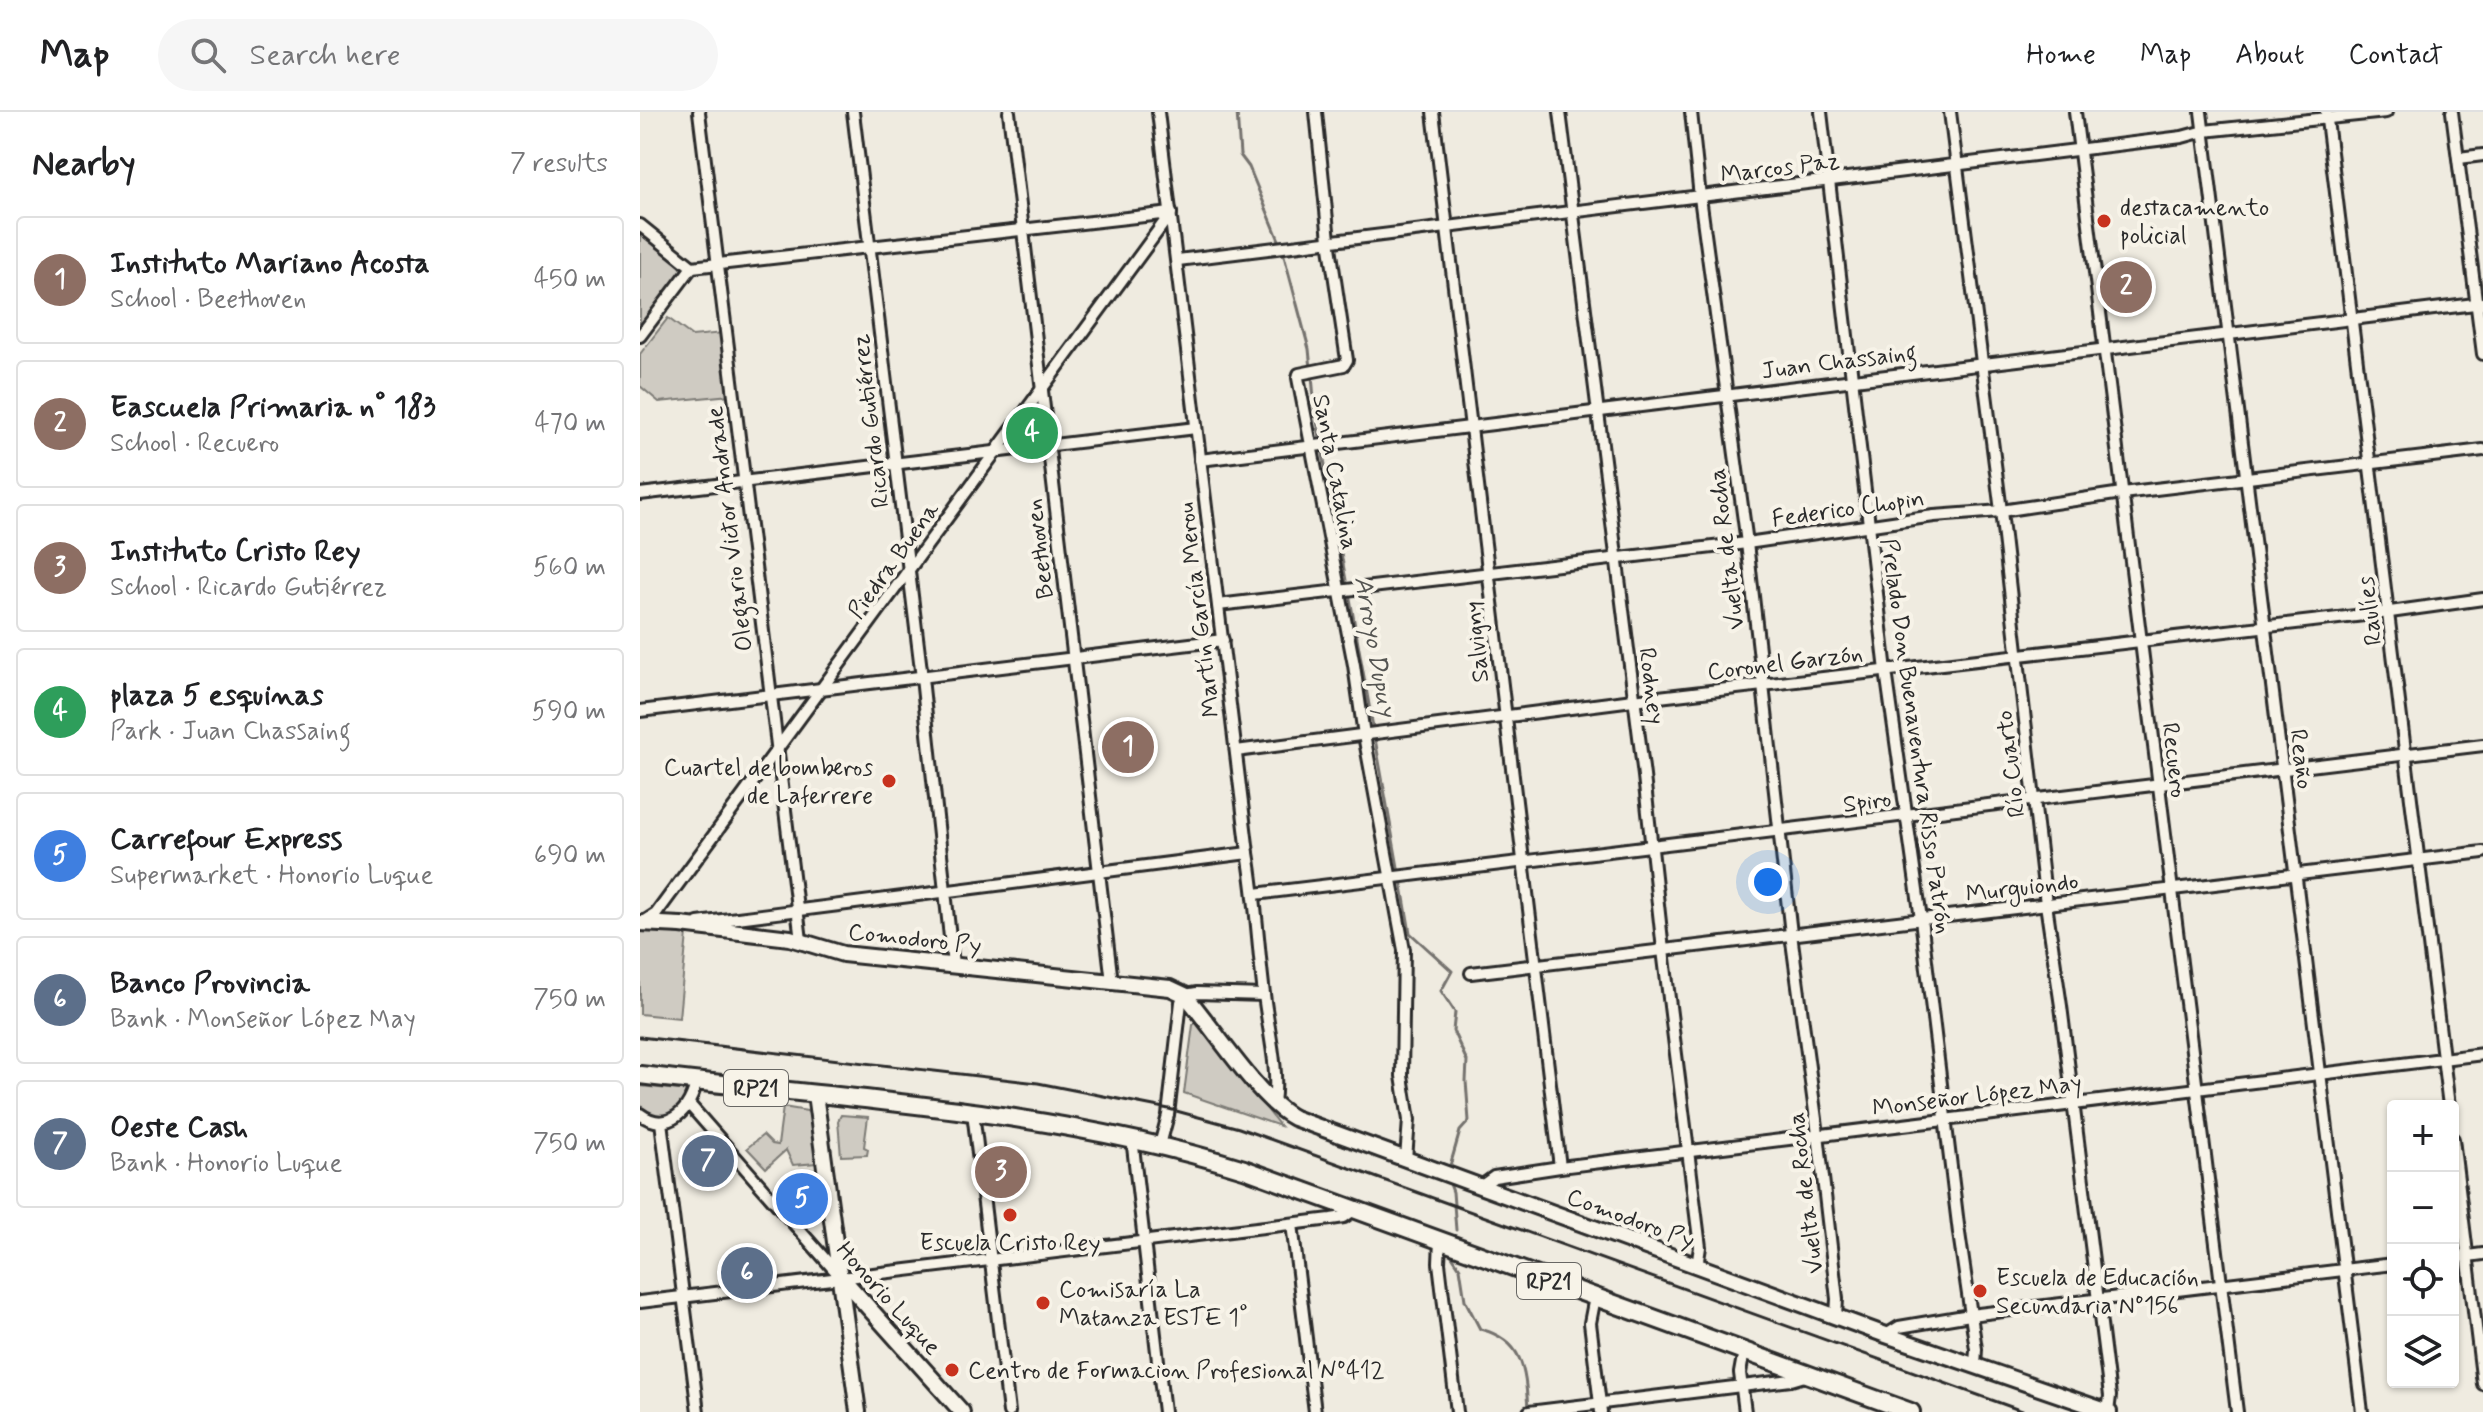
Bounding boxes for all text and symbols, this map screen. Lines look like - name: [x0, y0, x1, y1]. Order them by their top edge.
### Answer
- search box: [158, 19, 718, 91]
- text: Map: [40, 31, 110, 80]
- icon: search: [186, 33, 230, 77]
- text: Search here: [250, 36, 401, 75]
- text: Home: [2026, 37, 2096, 74]
- text: Map: [2140, 37, 2191, 74]
- text: About: [2235, 37, 2304, 74]
- text: Contact: [2348, 37, 2443, 74]
- text: Nearby: [32, 142, 136, 187]
- street label: Marcos Paz: [1719, 146, 1842, 191]
- text: 7 results: [510, 147, 608, 181]
- place label: destacamento policial: [2120, 193, 2269, 252]
- marker: destacamento policial: [2095, 212, 2113, 230]
- text: Instituto Mariano Acosta: [110, 244, 430, 283]
- pin: 2: [2100, 257, 2152, 317]
- text: 1: [54, 263, 66, 297]
- text: 450 m: [534, 263, 606, 297]
- text: School · Beethoven: [110, 283, 306, 317]
- street label: Ricardo Gutiérrez: [845, 332, 898, 510]
- street label: Juan Chassaing: [1760, 338, 1919, 390]
- text: Eascuela Primaria n° 183: [110, 388, 436, 427]
- street label: Santa Catalina: [1304, 392, 1365, 553]
- pin: 4: [1006, 403, 1058, 463]
- street label: Olegario Victor Andrade: [700, 404, 764, 653]
- text: 2: [54, 407, 66, 441]
- text: 470 m: [534, 407, 606, 441]
- text: School · Recuero: [110, 427, 279, 461]
- street label: Vuelta de Rocha: [1702, 466, 1753, 631]
- street label: Federico Chopin: [1770, 483, 1926, 536]
- street label: Piedra Buena: [841, 496, 947, 626]
- street label: Beethoven: [1019, 497, 1062, 601]
- street label: Martín García Merou: [1171, 500, 1228, 719]
- text: Instituto Cristo Rey: [110, 532, 360, 571]
- street label: Prelado Don Buenaventura Risso Patrón: [1872, 536, 1959, 936]
- text: 3: [54, 551, 66, 585]
- text: 560 m: [533, 551, 606, 585]
- text: School · Ricardo Gutiérrez: [110, 571, 387, 605]
- water label: Arroyo Dupuy: [1345, 573, 1403, 721]
- street label: Raulíes: [2351, 574, 2390, 647]
- street label: Salvigny: [1458, 600, 1497, 684]
- street label: Coronel Garzón: [1706, 639, 1865, 688]
- street label: Rodney: [1630, 646, 1671, 726]
- text: plaza 5 esquinas: [110, 676, 323, 715]
- text: 4: [52, 695, 68, 729]
- text: 590 m: [532, 695, 606, 729]
- street label: Río Cuarto: [1990, 708, 2033, 819]
- text: Park · Juan Chassaing: [110, 715, 351, 749]
- pin: 1: [1102, 717, 1154, 777]
- street label: Recuero: [2154, 721, 2194, 800]
- street label: Reaño: [2281, 727, 2320, 791]
- place label: Cuartel de bomberos de Laferrere: [664, 753, 873, 812]
- marker: Cuartel de bomberos de Laferrere: [880, 772, 898, 790]
- street label: Spiro: [1841, 784, 1893, 821]
- text: Carrefour Express: [110, 820, 342, 859]
- text: 5: [52, 839, 68, 873]
- text: 690 m: [534, 839, 606, 873]
- text: Supermarket · Honorio Luque: [110, 859, 433, 893]
- your location: [1748, 862, 1788, 902]
- street label: Murguiondo: [1964, 866, 2081, 913]
- street label: Comodoro Py: [847, 917, 983, 962]
- text: Banco Provincia: [110, 964, 310, 1003]
- text: 6: [53, 983, 67, 1017]
- text: 750 m: [533, 983, 606, 1017]
- text: Bank · Monseñor López May: [110, 1003, 416, 1037]
- street label: Monseñor López May: [1871, 1068, 2084, 1125]
- road number: RP21: [724, 1070, 788, 1106]
- map controls: [2387, 1100, 2459, 1388]
- button: +: [2387, 1100, 2459, 1172]
- text: Oeste Cash: [110, 1108, 248, 1147]
- street label: Vuelta de Rocha: [1781, 1110, 1832, 1275]
- text: 7: [52, 1127, 68, 1161]
- text: 750 m: [533, 1127, 606, 1161]
- pin: 7: [682, 1131, 734, 1191]
- pin: 3: [975, 1142, 1027, 1202]
- text: Bank · Honorio Luque: [110, 1147, 342, 1181]
- pin: 5: [776, 1169, 828, 1229]
- button: −: [2387, 1172, 2459, 1244]
- street label: Comodoro Py: [1562, 1182, 1699, 1257]
- marker: Escuela Cristo Rey: [1001, 1206, 1019, 1224]
- place label: Escuela Cristo Rey: [919, 1228, 1101, 1259]
- street label: Honorio Luque: [828, 1235, 947, 1363]
- pin: 6: [721, 1243, 773, 1303]
- button: locate: [2387, 1244, 2459, 1316]
- road number: RP21: [1517, 1263, 1581, 1299]
- place label: Escuela de Educación Secundaria Nº156: [1996, 1263, 2199, 1322]
- place label: Comisaría La Matanza ESTE 1°: [1059, 1275, 1248, 1334]
- marker: Escuela de Educación Secundaria Nº156: [1971, 1282, 1989, 1300]
- marker: Comisaría La Matanza ESTE 1°: [1034, 1294, 1052, 1312]
- button: layers: [2387, 1316, 2459, 1388]
- place label: Centro de Formacion Profesional Nº412: [968, 1356, 1385, 1387]
- marker: Centro de Formacion Profesional Nº412: [943, 1361, 961, 1379]

